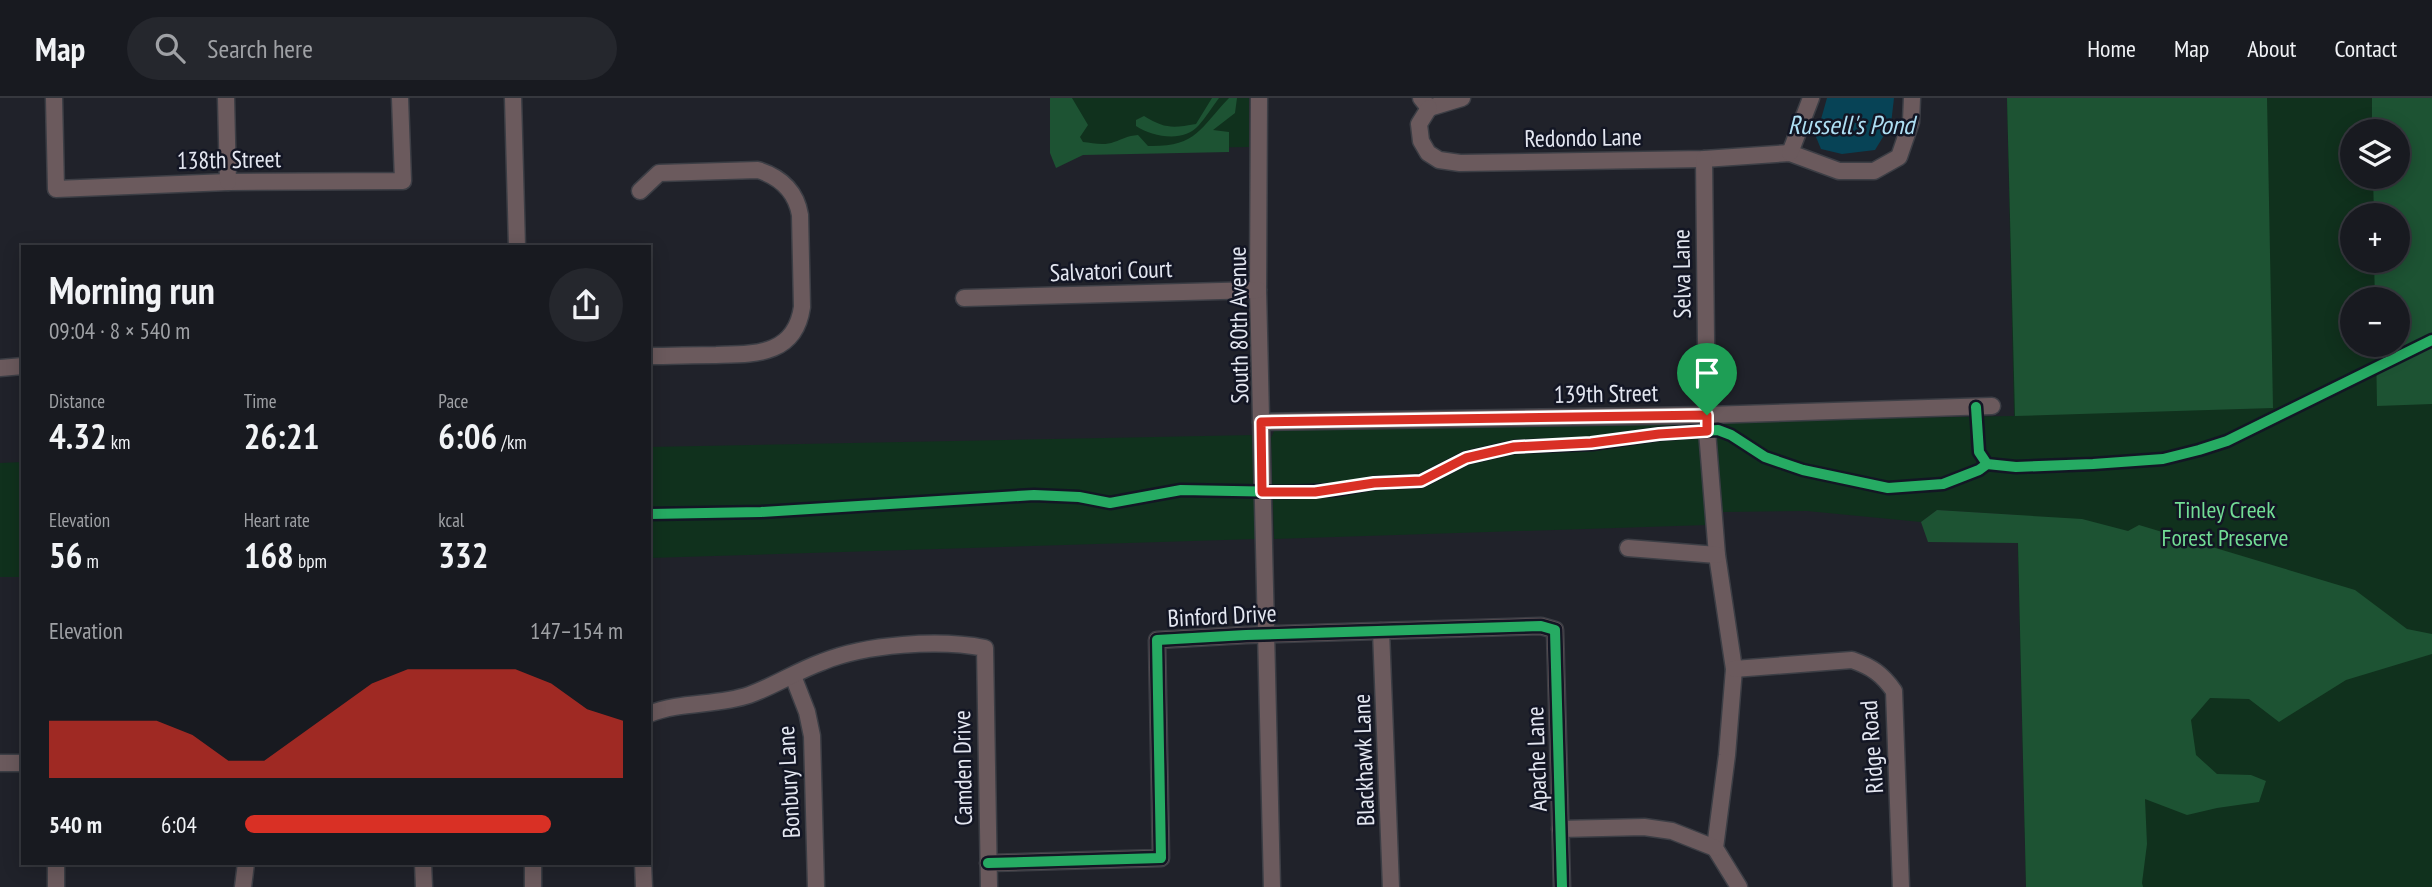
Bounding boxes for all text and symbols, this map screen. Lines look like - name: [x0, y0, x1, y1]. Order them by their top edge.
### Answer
- search box: [127, 17, 617, 80]
- text: Map: [35, 27, 85, 70]
- icon: search: [151, 29, 189, 67]
- text: Search here: [207, 32, 313, 65]
- text: Home: [2087, 33, 2136, 64]
- text: Map: [2174, 33, 2209, 64]
- text: About: [2247, 33, 2296, 64]
- text: Contact: [2334, 33, 2397, 64]
- water label: Russell's Pond: [1788, 108, 1918, 141]
- map controls: [2340, 119, 2410, 357]
- button: layers: [2340, 119, 2410, 189]
- street label: Redondo Lane: [1524, 121, 1642, 154]
- street label: 138th Street: [177, 143, 282, 176]
- button: +: [2340, 203, 2410, 273]
- street label: Selva Lane: [1665, 229, 1698, 319]
- street label: South 80th Avenue: [1222, 246, 1255, 404]
- street label: Salvatori Court: [1049, 253, 1173, 288]
- text: Morning run: [49, 265, 215, 314]
- button: share: [549, 268, 623, 342]
- button: −: [2340, 287, 2410, 357]
- text: 09:04 · 8 × 540 m: [49, 316, 190, 345]
- pin: [1677, 343, 1737, 415]
- icon: arrive: [1688, 354, 1726, 392]
- street label: 139th Street: [1554, 377, 1659, 410]
- text: Distance: [49, 389, 105, 413]
- text: Time: [244, 389, 277, 413]
- text: Pace: [438, 389, 468, 413]
- text: 4.32: [49, 413, 107, 459]
- text: 26:21: [244, 413, 319, 459]
- text: 6:06: [438, 413, 497, 459]
- text: km: [107, 430, 130, 454]
- text: /km: [497, 430, 527, 454]
- park label: Tinley Creek Forest Preserve: [2161, 494, 2289, 553]
- text: Elevation: [49, 508, 110, 532]
- text: Heart rate: [244, 508, 310, 532]
- text: kcal: [438, 508, 464, 532]
- text: 56: [49, 532, 82, 578]
- text: 168: [244, 532, 294, 578]
- text: 332: [438, 532, 489, 578]
- text: m: [82, 549, 99, 573]
- text: bpm: [294, 549, 327, 573]
- street label: Binford Drive: [1167, 597, 1277, 634]
- text: Elevation: [49, 616, 123, 645]
- text: 147–154 m: [530, 616, 623, 645]
- street label: Blackhawk Lane: [1346, 693, 1381, 827]
- street label: Ridge Road: [1853, 699, 1890, 795]
- street label: Apache Lane: [1519, 706, 1554, 812]
- street label: Camden Drive: [946, 710, 979, 826]
- street label: Bonbury Lane: [770, 725, 807, 839]
- text: 540 m: [49, 810, 102, 839]
- text: 6:04: [161, 810, 197, 839]

